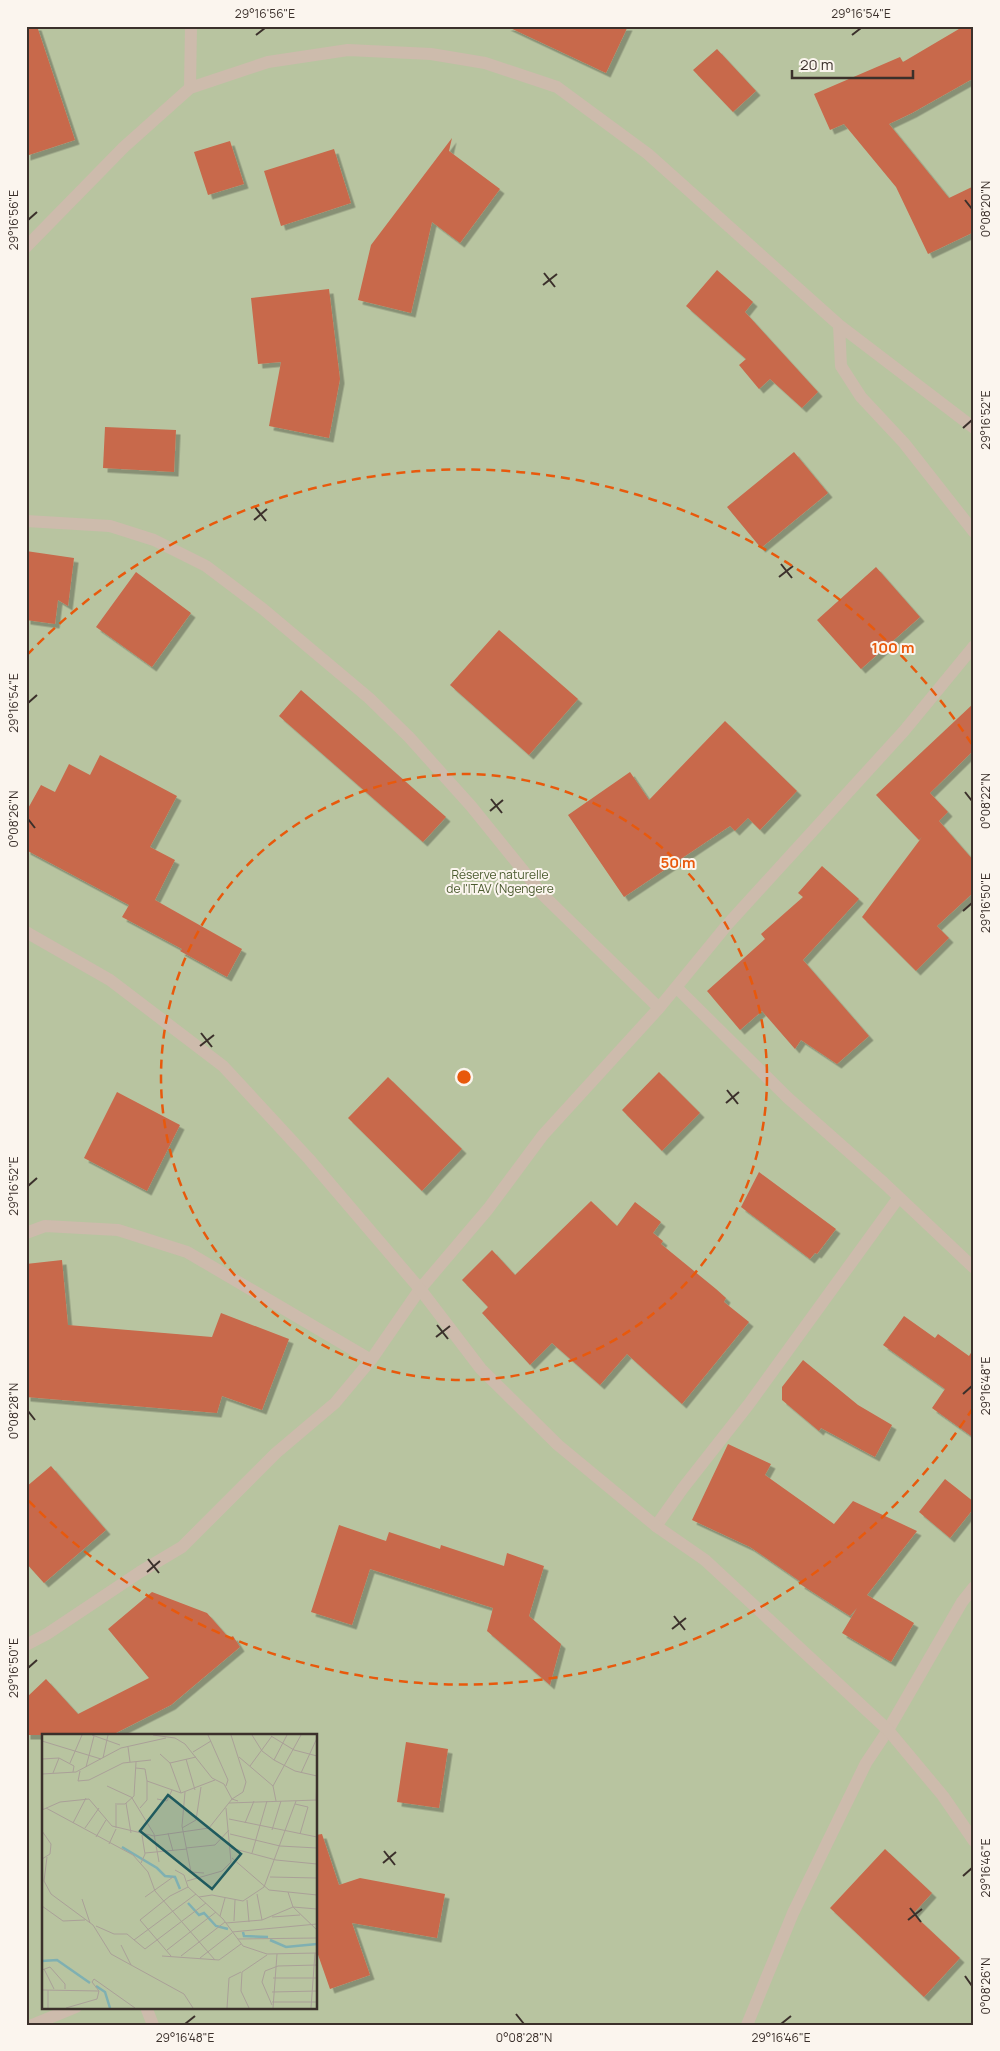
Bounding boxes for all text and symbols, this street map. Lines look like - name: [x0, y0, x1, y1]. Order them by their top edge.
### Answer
- text: 29°16'56"E: [235, 5, 295, 22]
- text: 29°16'54"E: [831, 5, 891, 22]
- scale bar: [792, 48, 914, 80]
- text: 20 m: [800, 54, 833, 75]
- text: 0°08'20"N: [977, 181, 994, 237]
- text: 29°16'56"E: [5, 190, 22, 250]
- text: 29°16'52"E: [977, 390, 994, 450]
- text: 100 m: [872, 637, 914, 658]
- text: 29°16'54"E: [5, 673, 22, 733]
- text: 0°08'22"N: [977, 773, 994, 829]
- text: 0°08'26"N: [5, 791, 22, 847]
- text: 50 m: [660, 852, 696, 873]
- park label: Réserve naturelle de l'ITAV (Ngengere: [446, 866, 554, 897]
- text: 29°16'50"E: [977, 873, 994, 933]
- centre of rings: [455, 1068, 473, 1086]
- text: 29°16'52"E: [5, 1156, 22, 1216]
- text: 29°16'48"E: [977, 1357, 994, 1415]
- text: 0°08'28"N: [5, 1383, 22, 1439]
- text: 29°16'50"E: [5, 1638, 22, 1698]
- inset map: [42, 1734, 318, 2008]
- text: 29°16'46"E: [977, 1838, 994, 1898]
- text: 0°08'26"N: [977, 1958, 994, 2014]
- text: 29°16'48"E: [156, 2029, 214, 2046]
- text: 0°08'28"N: [496, 2029, 552, 2046]
- text: 29°16'46"E: [752, 2029, 811, 2046]

